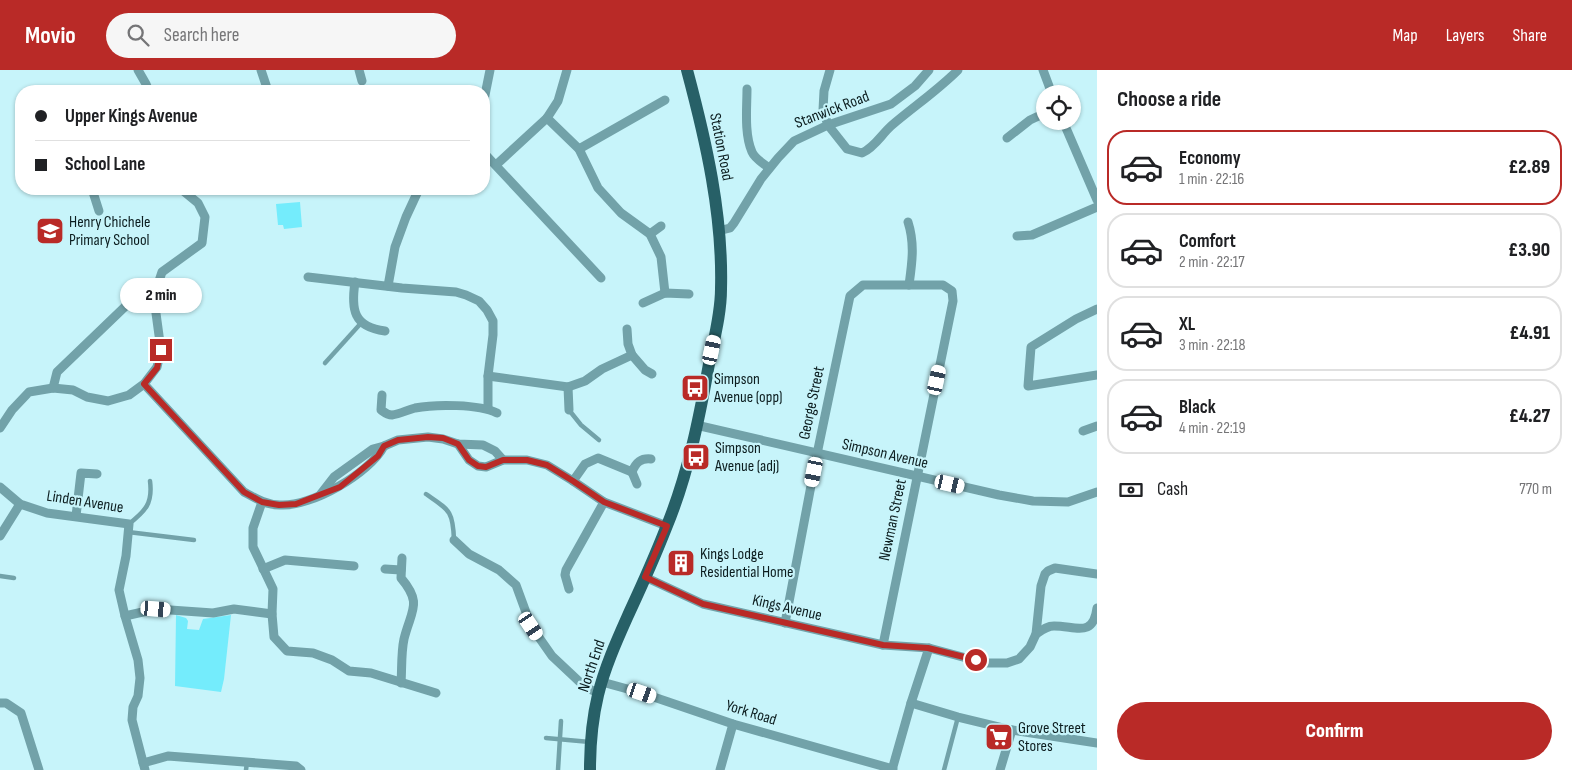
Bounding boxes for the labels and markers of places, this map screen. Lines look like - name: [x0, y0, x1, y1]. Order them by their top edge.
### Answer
- place label: Henry Chichele Primary School: [69, 213, 151, 250]
- school or university icon: Henry Chichele Primary School: [35, 216, 65, 246]
- place label: Simpson Avenue (opp): [713, 370, 782, 407]
- bus stop icon: Simpson Avenue (opp): [680, 373, 710, 403]
- place label: Simpson Avenue (adj): [714, 439, 779, 476]
- bus stop icon: Simpson Avenue (adj): [681, 442, 711, 472]
- place label: Kings Lodge Residential Home: [700, 545, 793, 582]
- building icon: Kings Lodge Residential Home: [666, 548, 696, 578]
- place label: Grove Street Stores: [1018, 719, 1086, 756]
- supermarket icon: Grove Street Stores: [984, 722, 1014, 752]

